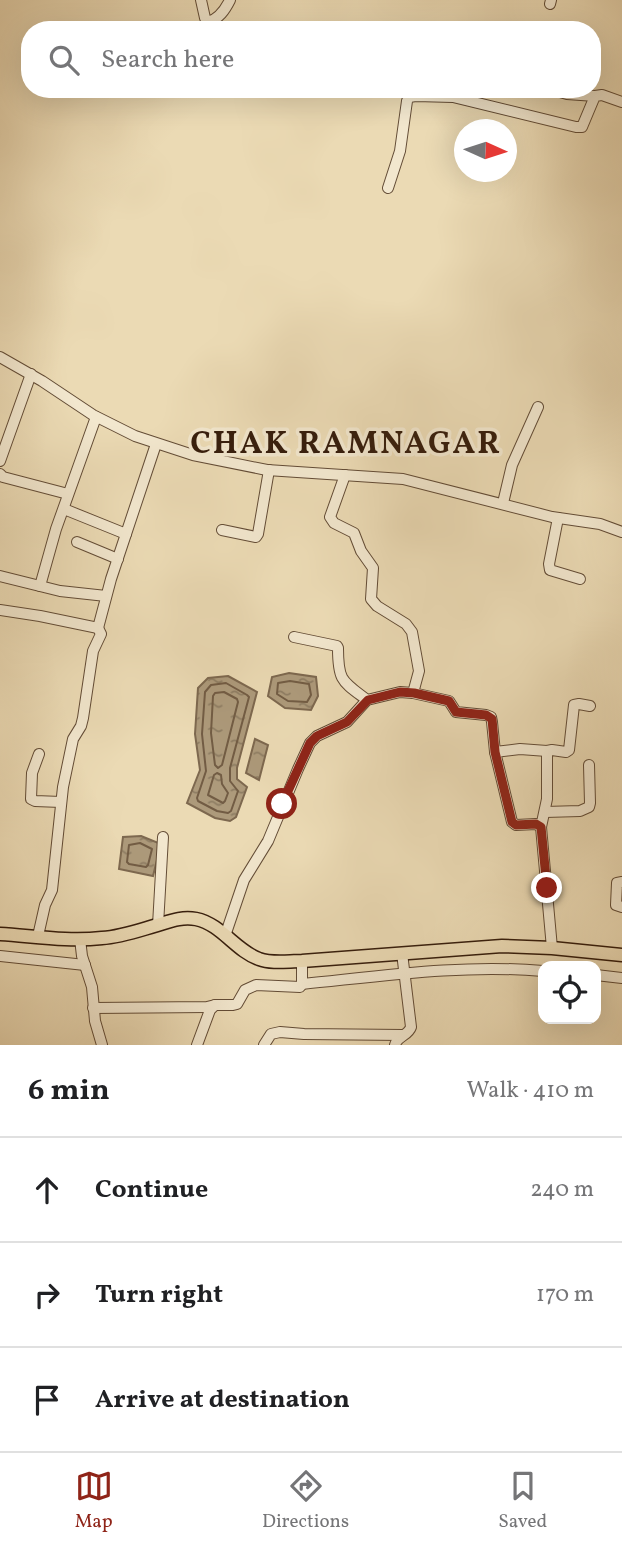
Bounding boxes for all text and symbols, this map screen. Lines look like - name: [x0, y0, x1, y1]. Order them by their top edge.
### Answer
- search box: [21, 21, 601, 98]
- icon: search: [45, 41, 83, 79]
- text: Search here: [101, 42, 234, 78]
- north arrow: [454, 119, 517, 182]
- district label: CHAK RAMNAGAR: [190, 423, 502, 467]
- route start: [266, 788, 297, 819]
- route end: [531, 872, 562, 903]
- map controls: [538, 961, 601, 1024]
- button: locate: [538, 961, 601, 1024]
- text: 6 min: [28, 1070, 110, 1112]
- text: Walk · 410 m: [467, 1075, 594, 1107]
- icon: ahead: [28, 1171, 66, 1209]
- text: Continue: [95, 1172, 208, 1208]
- text: 240 m: [530, 1174, 594, 1206]
- icon: right: [28, 1276, 66, 1314]
- text: Turn right: [95, 1277, 223, 1313]
- text: 170 m: [536, 1279, 594, 1311]
- icon: arrive: [28, 1381, 66, 1419]
- text: Arrive at destination: [95, 1382, 350, 1418]
- tab: Map: [75, 1467, 113, 1535]
- tab: Directions: [262, 1467, 349, 1535]
- tab: Saved: [498, 1467, 547, 1535]

